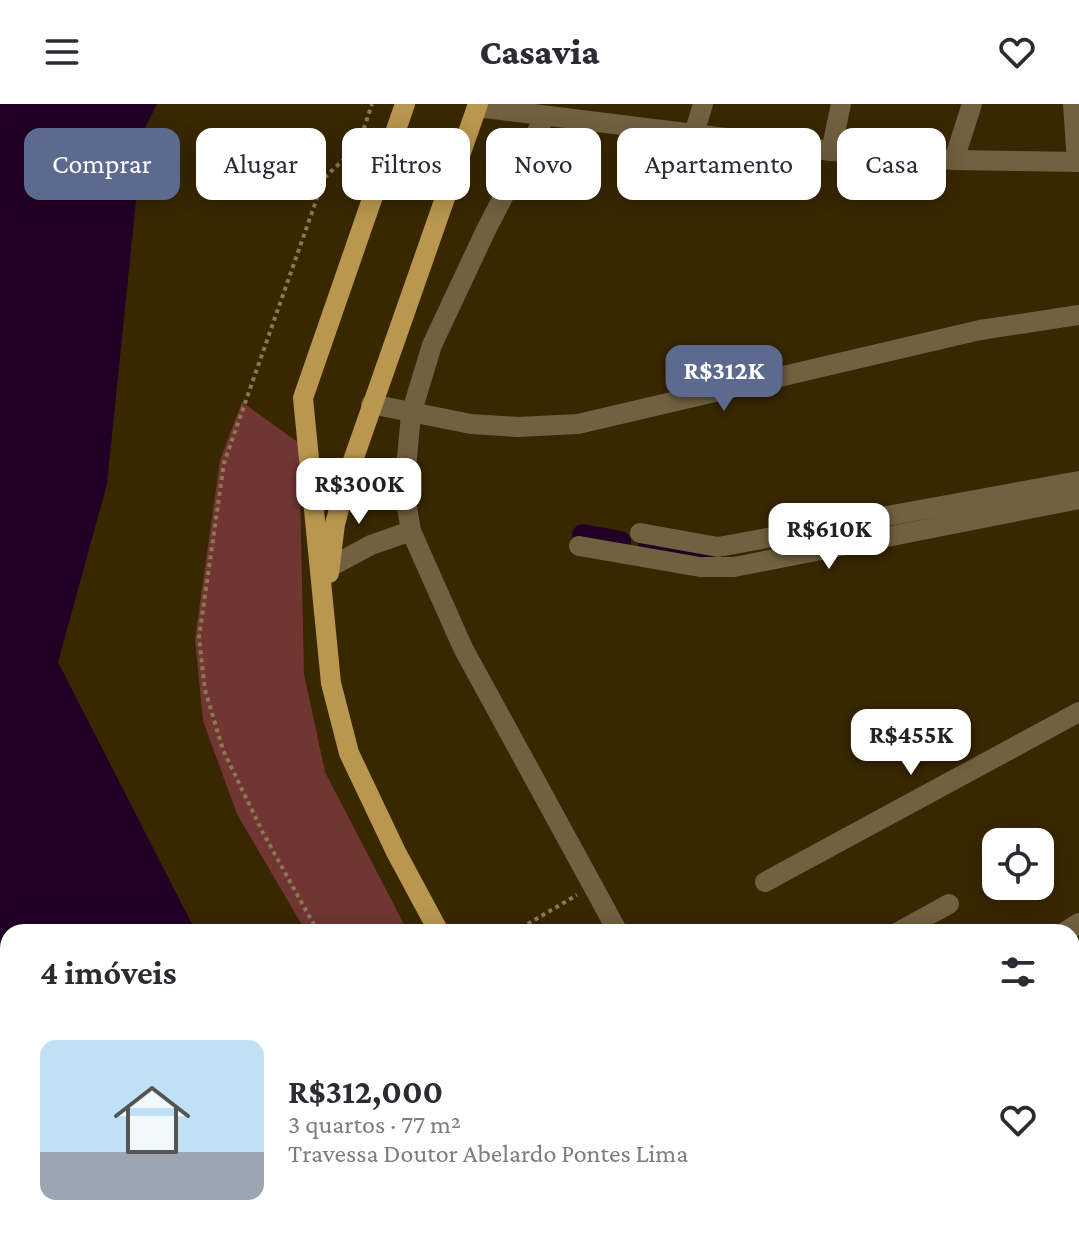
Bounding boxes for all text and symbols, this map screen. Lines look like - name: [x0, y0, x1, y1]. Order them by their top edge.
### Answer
- icon: menu: [40, 30, 84, 74]
- icon: heart: [995, 30, 1039, 74]
- text: Casavia: [480, 32, 599, 72]
- chip: Comprar: [24, 128, 180, 200]
- chip: Alugar: [196, 128, 326, 200]
- chip: Filtros: [342, 128, 470, 200]
- chip: Novo: [486, 128, 601, 200]
- chip: Apartamento: [617, 128, 821, 200]
- chip: Casa: [837, 128, 946, 200]
- pin: R$312K: [659, 345, 789, 413]
- text: R$312K: [684, 356, 764, 385]
- pin: R$300K: [294, 458, 424, 526]
- text: R$300K: [314, 469, 404, 498]
- pin: R$610K: [764, 503, 894, 571]
- text: R$610K: [787, 514, 871, 543]
- pin: R$455K: [846, 709, 976, 777]
- text: R$455K: [869, 720, 953, 749]
- map controls: [982, 828, 1054, 900]
- button: locate: [982, 828, 1054, 900]
- icon: filters: [996, 950, 1040, 994]
- text: 4 imóveis: [40, 954, 177, 991]
- icon: home: [104, 1072, 200, 1168]
- text: R$312,000: [288, 1073, 443, 1110]
- icon: heart: [996, 1098, 1040, 1142]
- text: 3 quartos · 77 m²: [288, 1110, 461, 1139]
- text: Travessa Doutor Abelardo Pontes Lima: [288, 1139, 688, 1168]

